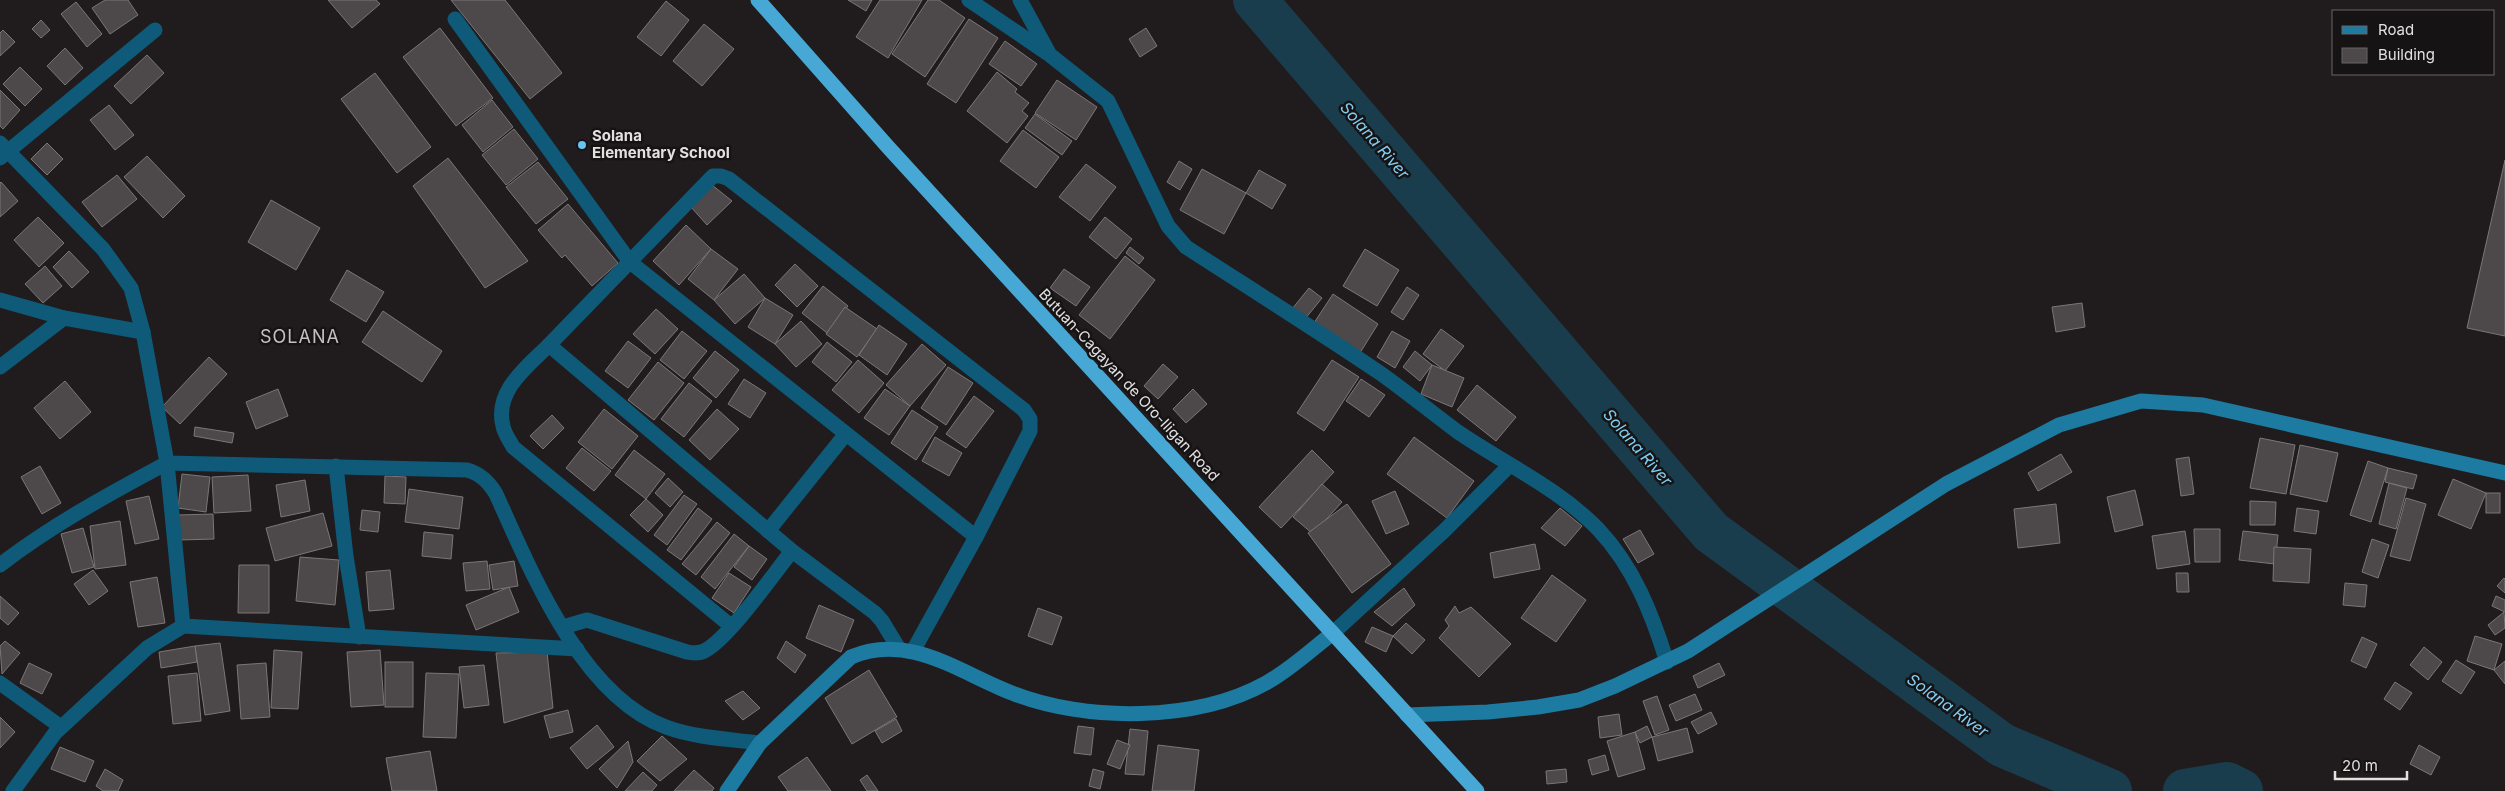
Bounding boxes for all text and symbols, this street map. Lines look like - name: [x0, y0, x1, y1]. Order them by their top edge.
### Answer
- legend: [2332, 10, 2495, 75]
- text: Road: [2378, 20, 2414, 39]
- text: Building: [2378, 45, 2435, 64]
- water label: Solana River: [1336, 97, 1414, 183]
- place label: Solana Elementary School: [592, 126, 730, 162]
- marker: Solana Elementary School: [576, 139, 588, 151]
- street label: Butuan-Cagayan de Oro-Iligan Road: [1035, 284, 1224, 485]
- district label: SOLANA: [260, 326, 340, 347]
- water label: Solana River: [1599, 404, 1677, 490]
- water label: Solana River: [1904, 669, 1993, 742]
- scale bar: [2335, 748, 2408, 780]
- text: 20 m: [2342, 756, 2378, 775]

